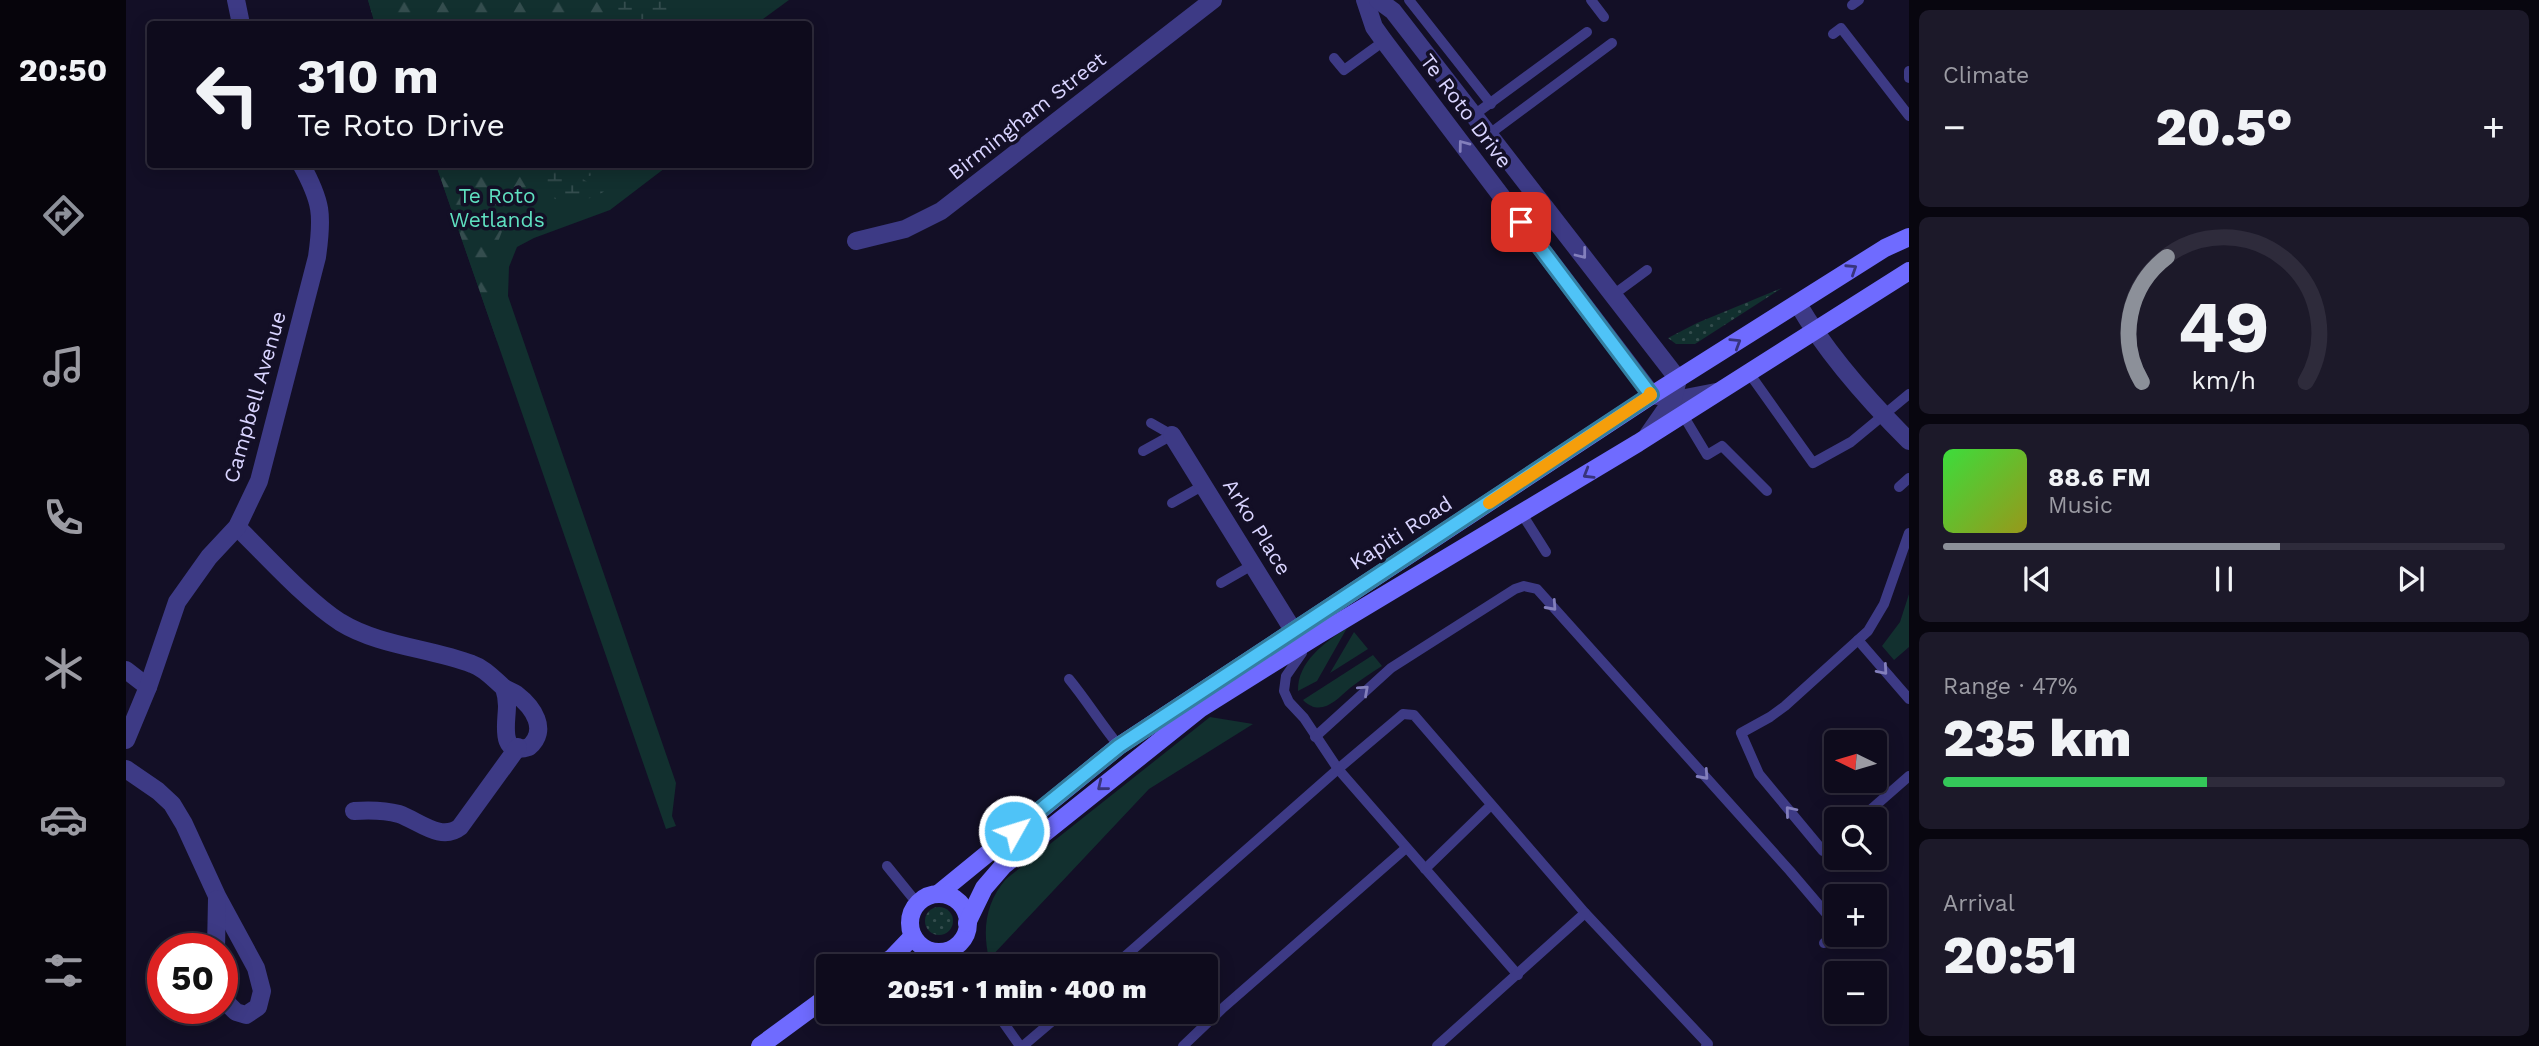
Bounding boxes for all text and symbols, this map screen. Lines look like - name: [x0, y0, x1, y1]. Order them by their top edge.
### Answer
- street label: Birmingham Street: [943, 46, 1111, 185]
- text: 310 m: [297, 47, 439, 105]
- icon: left: [182, 49, 273, 140]
- street label: Te Roto Drive: [1415, 49, 1517, 173]
- text: 20:50: [19, 51, 107, 89]
- text: Climate: [1943, 62, 2029, 89]
- text: 20.5°: [2155, 97, 2293, 158]
- text: −: [1943, 105, 1966, 149]
- text: +: [2482, 105, 2505, 149]
- text: Te Roto Drive: [297, 106, 505, 144]
- one-way arrow: [1458, 140, 1471, 153]
- park label: Te Roto Wetlands: [449, 183, 545, 232]
- icon: directions: [39, 191, 88, 240]
- pin: [1491, 192, 1551, 252]
- icon: arrive: [1502, 203, 1540, 241]
- one-way arrow: [1573, 246, 1586, 259]
- one-way arrow: [1845, 265, 1858, 278]
- text: 49: [2178, 284, 2270, 370]
- street label: Campbell Avenue: [218, 308, 291, 486]
- one-way arrow: [1728, 338, 1741, 351]
- icon: music: [39, 342, 88, 391]
- text: km/h: [2192, 366, 2256, 395]
- text: 88.6 FM: [2048, 462, 2151, 492]
- one-way arrow: [1582, 465, 1595, 478]
- street label: Arko Place: [1218, 474, 1297, 579]
- street label: Kapiti Road: [1345, 490, 1457, 575]
- text: Music: [2048, 492, 2113, 519]
- icon: phone: [39, 493, 88, 542]
- icon: previous: [2018, 560, 2056, 598]
- icon: pause: [2205, 560, 2243, 598]
- icon: next: [2392, 560, 2430, 598]
- one-way arrow: [1544, 598, 1557, 611]
- icon: climate: [39, 644, 88, 693]
- one-way arrow: [1875, 662, 1887, 675]
- text: Range · 47%: [1943, 673, 2077, 700]
- one-way arrow: [1356, 686, 1369, 698]
- text: 235 km: [1943, 708, 2132, 769]
- north arrow: [1824, 730, 1886, 793]
- map controls: [1824, 730, 1887, 1024]
- one-way arrow: [1696, 767, 1709, 780]
- one-way arrow: [1098, 777, 1110, 790]
- position arrow: [977, 794, 1051, 868]
- icon: car: [39, 795, 88, 844]
- one-way arrow: [1786, 807, 1798, 820]
- button: search: [1824, 807, 1887, 870]
- button: +: [1824, 884, 1887, 947]
- text: Arrival: [1943, 890, 2015, 917]
- text: 20:51: [1943, 925, 2077, 986]
- speed limit sign: 50: [147, 933, 238, 1024]
- icon: filters: [39, 946, 88, 995]
- button: −: [1824, 961, 1887, 1024]
- text: 20:51 · 1 min · 400 m: [887, 974, 1147, 1004]

